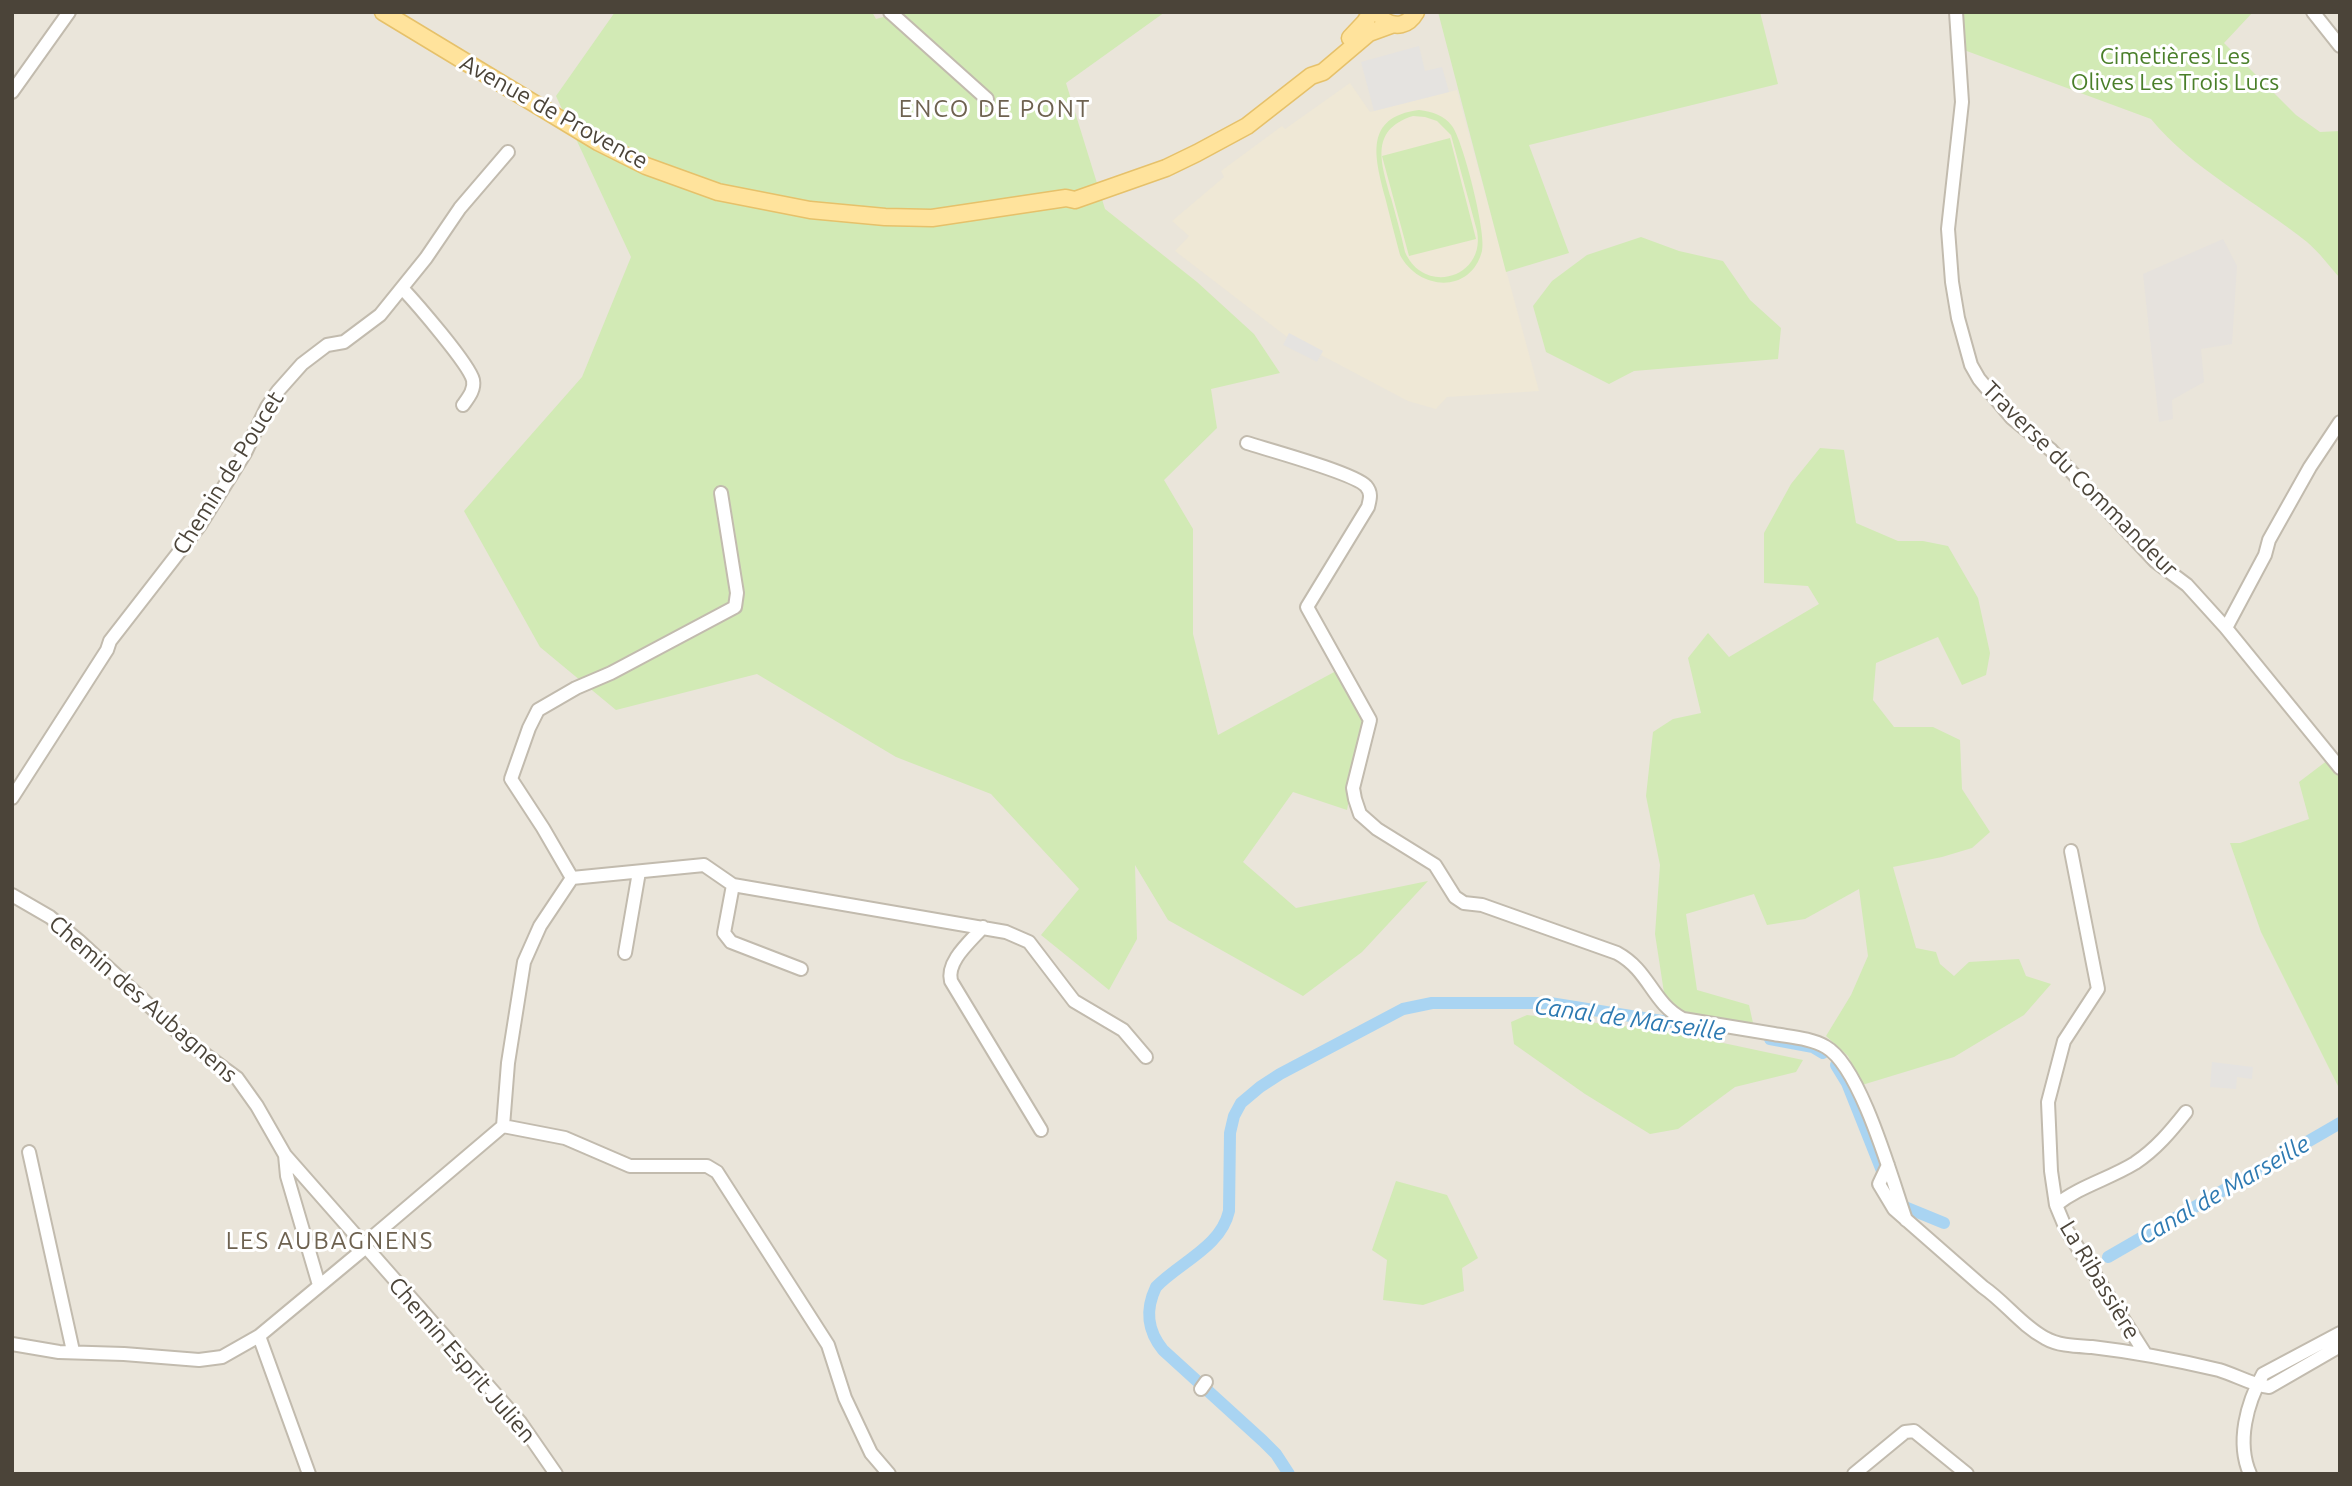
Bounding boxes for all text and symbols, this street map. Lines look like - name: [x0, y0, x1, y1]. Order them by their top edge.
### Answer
- park label: Cimetières Les Olives Les Trois Lucs: [2071, 42, 2279, 96]
- street label: Avenue de Provence: [455, 49, 653, 175]
- district label: ENCO DE PONT: [900, 95, 1090, 123]
- street label: Traverse du Commandeur: [1977, 376, 2183, 582]
- street label: Chemin de Poucet: [167, 386, 289, 560]
- street label: Chemin des Aubagnens: [43, 910, 243, 1088]
- water label: Canal de Marseille: [1532, 991, 1728, 1047]
- water label: Canal de Marseille: [2133, 1129, 2315, 1251]
- street label: La Ribassière: [2054, 1216, 2146, 1344]
- district label: LES AUBAGNENS: [227, 1227, 433, 1255]
- street label: Chemin Esprit Julien: [382, 1271, 542, 1449]

